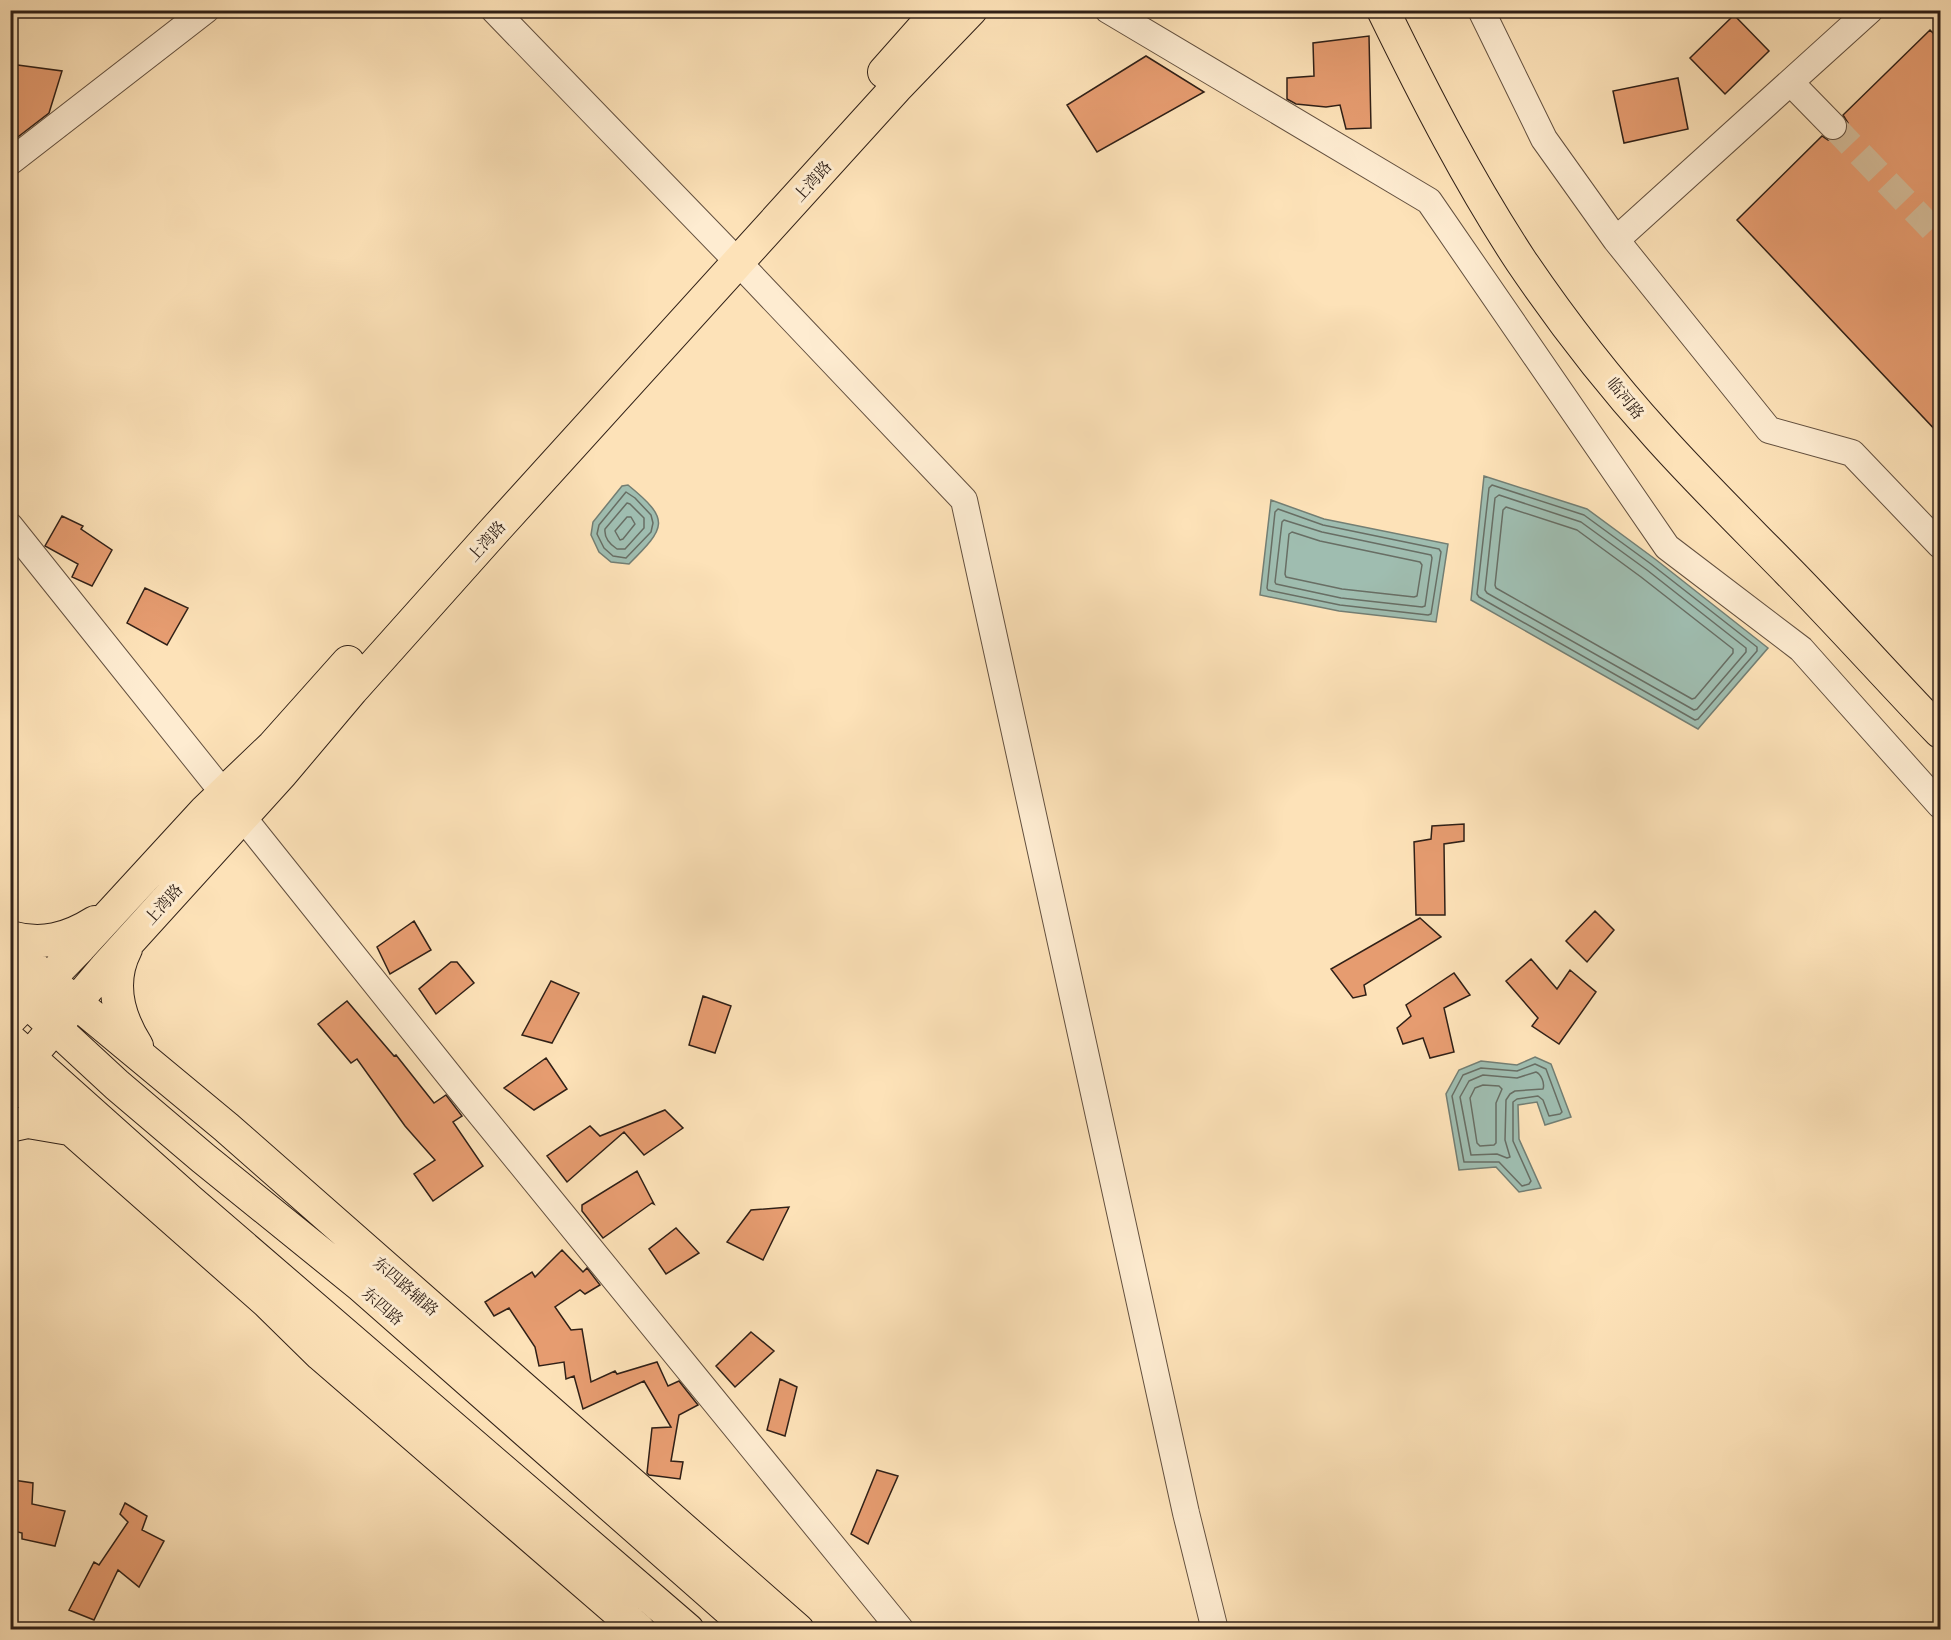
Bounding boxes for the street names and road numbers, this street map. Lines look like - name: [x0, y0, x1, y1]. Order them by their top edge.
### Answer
- street label: 上湾路: [789, 157, 835, 206]
- street label: 临河路: [1603, 374, 1648, 423]
- street label: 上湾路: [463, 517, 509, 566]
- street label: 上湾路: [140, 880, 186, 929]
- street label: 东四路辅路: [370, 1253, 442, 1319]
- street label: 东四路: [359, 1283, 407, 1329]

